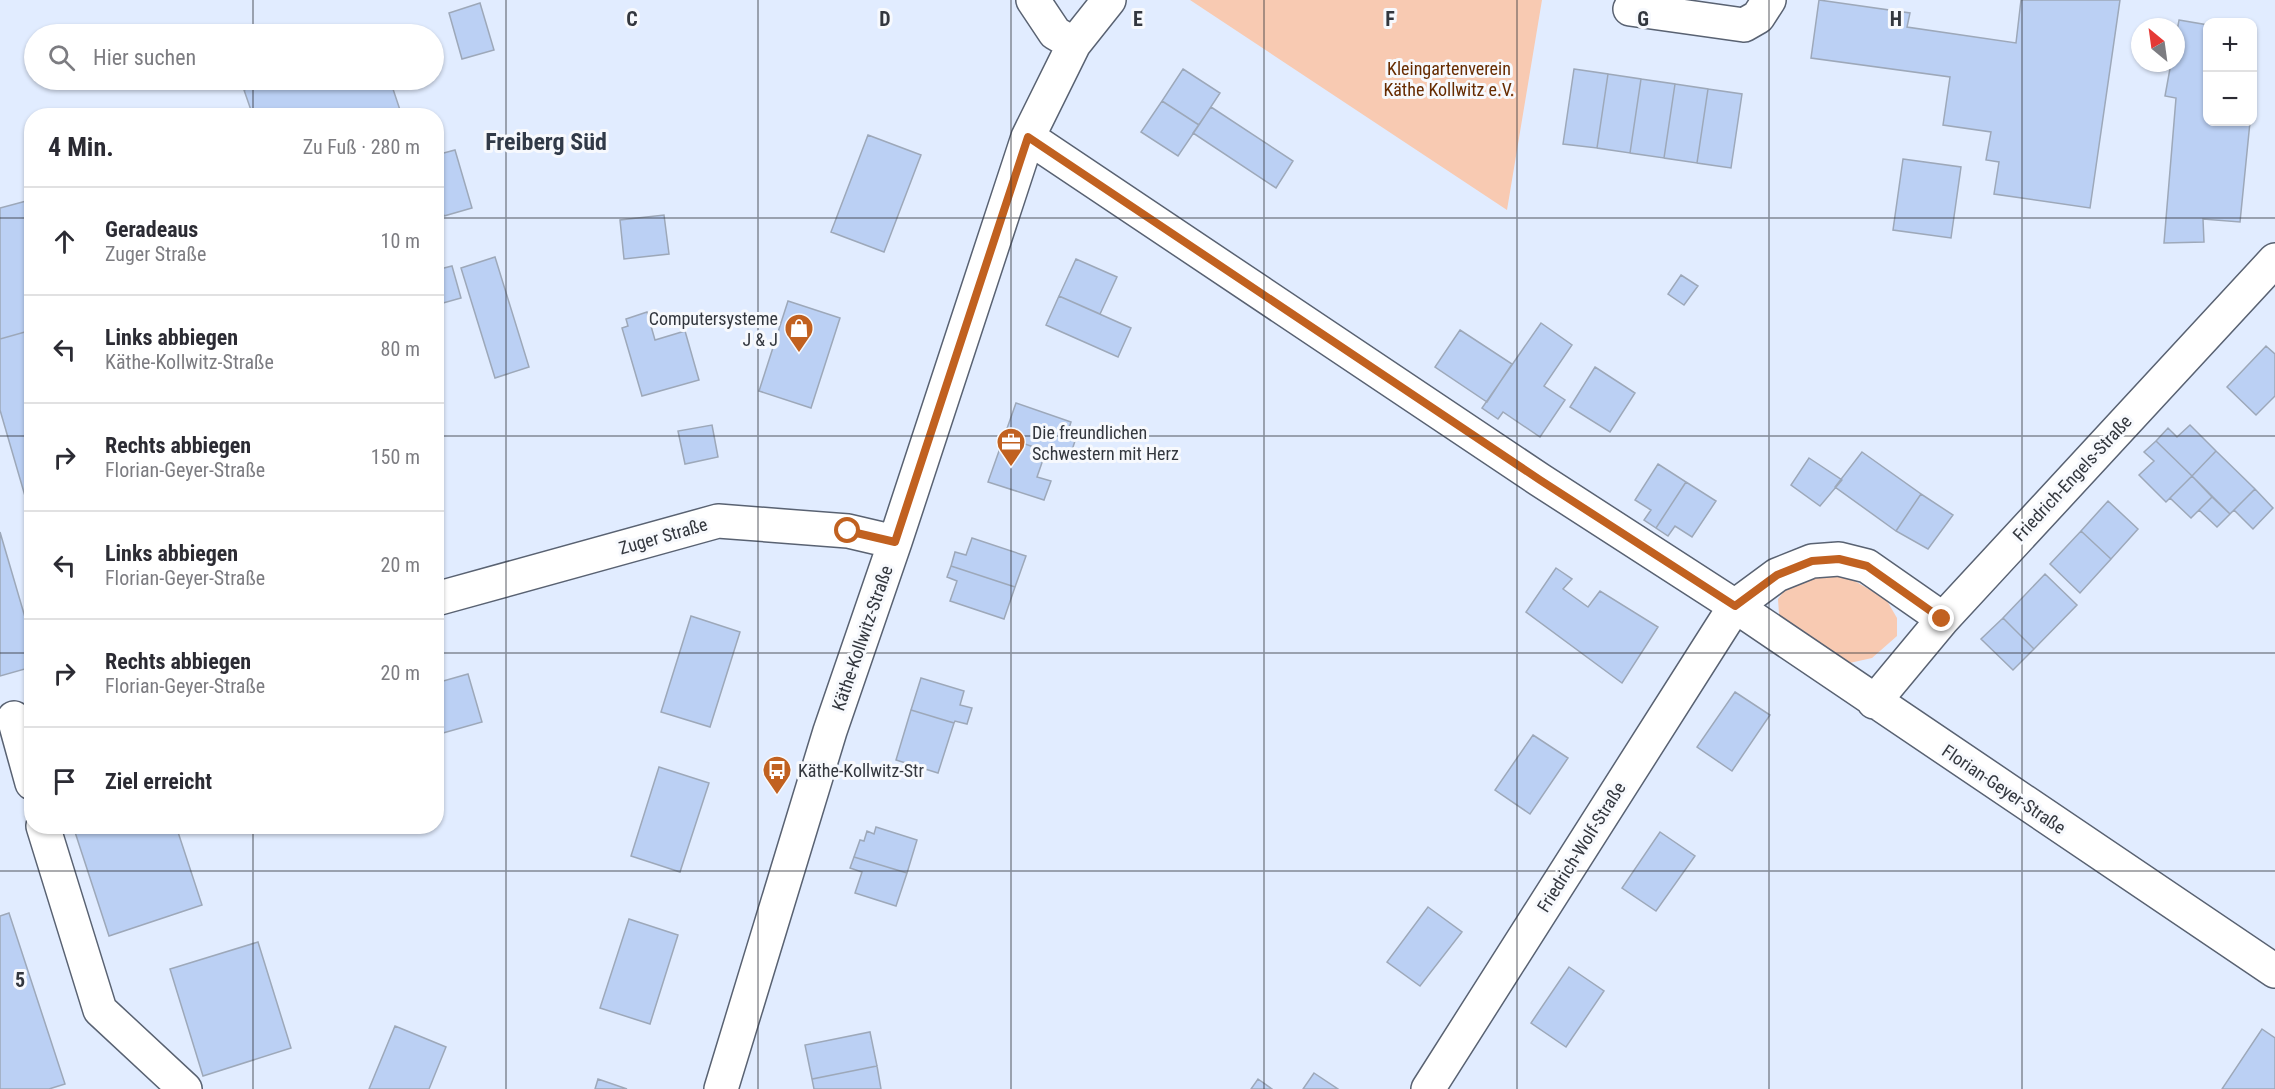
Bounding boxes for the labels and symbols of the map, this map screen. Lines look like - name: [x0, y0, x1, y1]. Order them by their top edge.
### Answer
- text: C: [626, 7, 638, 31]
- text: D: [879, 7, 891, 31]
- text: E: [1133, 7, 1143, 31]
- text: F: [1385, 7, 1395, 31]
- text: G: [1637, 7, 1649, 31]
- text: H: [1890, 7, 1902, 31]
- north arrow: [2131, 18, 2185, 72]
- park label: Kleingartenverein Käthe Kollwitz e.V.: [1383, 58, 1515, 100]
- district label: Freiberg Süd: [485, 128, 607, 156]
- place label: Computersysteme J & J: [649, 308, 778, 350]
- shop icon: Computersysteme J & J: [783, 312, 815, 354]
- street label: Friedrich-Engels-Straße: [2008, 411, 2136, 545]
- place label: Die freundlichen Schwestern mit Herz: [1032, 422, 1179, 464]
- office icon: Die freundlichen Schwestern mit Herz: [995, 426, 1027, 468]
- street label: Zuger Straße: [616, 513, 710, 559]
- route start: [834, 517, 860, 543]
- street label: Käthe-Kollwitz-Straße: [827, 563, 897, 713]
- route end: [1928, 605, 1954, 631]
- street label: Florian-Geyer-Straße: [1938, 740, 2070, 838]
- bus stop icon: Käthe-Kollwitz-Str: [761, 754, 793, 796]
- place label: Käthe-Kollwitz-Str: [798, 760, 924, 781]
- street label: Friedrich-Wolf-Straße: [1532, 778, 1630, 916]
- text: 5: [15, 968, 25, 992]

